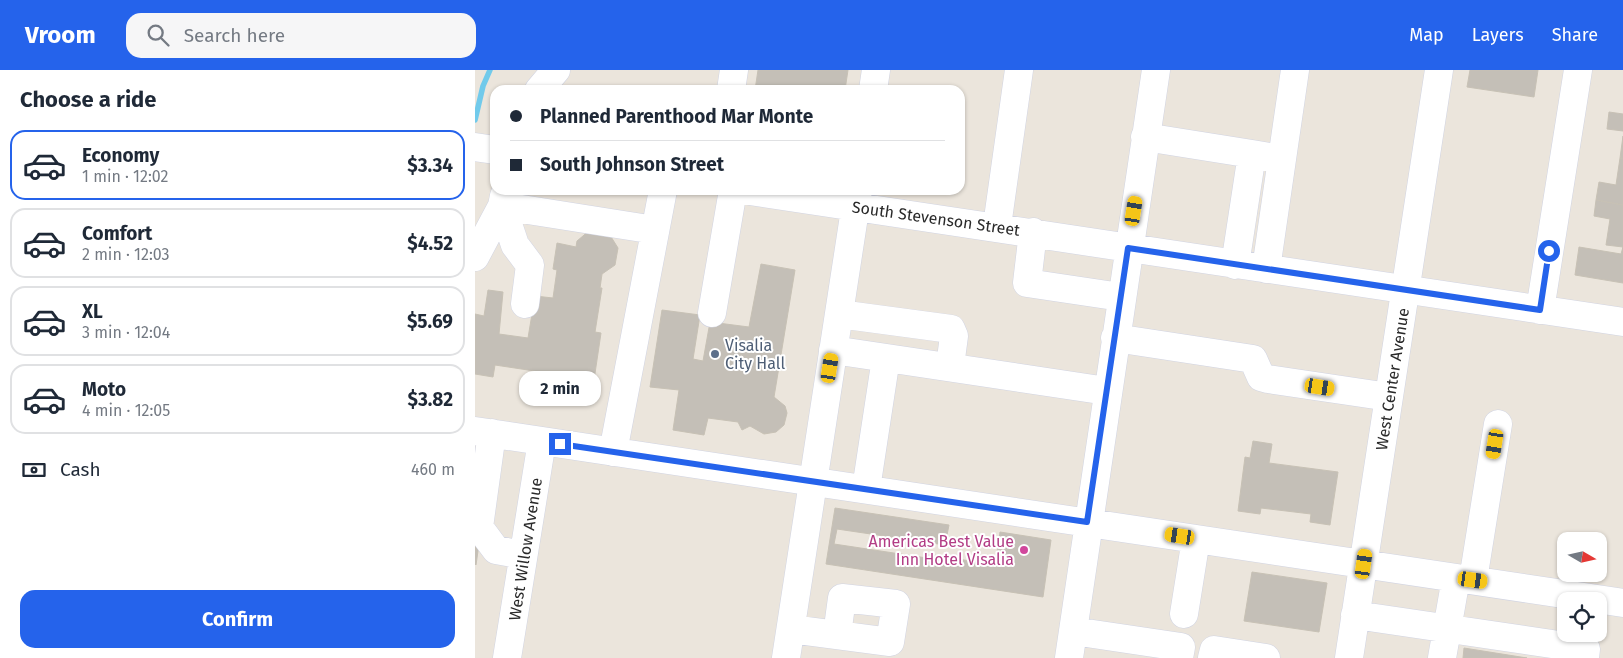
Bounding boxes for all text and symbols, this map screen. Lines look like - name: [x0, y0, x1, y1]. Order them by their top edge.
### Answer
- search box: [126, 13, 476, 58]
- text: Vroom: [25, 21, 96, 49]
- icon: search: [144, 21, 172, 49]
- text: Search here: [184, 24, 285, 47]
- text: Map: [1409, 24, 1444, 46]
- text: Layers: [1472, 24, 1524, 46]
- text: Share: [1552, 24, 1598, 46]
- text: Choose a ride: [20, 86, 156, 113]
- text: Planned Parenthood Mar Monte: [540, 105, 813, 128]
- icon: car: [22, 143, 67, 188]
- text: Economy: [82, 144, 159, 167]
- text: South Johnson Street: [540, 153, 724, 176]
- text: $3.34: [407, 154, 453, 177]
- text: 1 min · 12:02: [82, 167, 168, 186]
- car: [1124, 195, 1143, 227]
- street label: South Stevenson Street: [851, 197, 1021, 240]
- icon: car: [22, 221, 67, 266]
- text: Comfort: [82, 222, 152, 245]
- text: $4.52: [407, 232, 453, 255]
- route start: [1538, 240, 1560, 262]
- text: 2 min · 12:03: [82, 245, 170, 264]
- icon: car: [22, 299, 67, 344]
- text: XL: [82, 300, 103, 323]
- street label: West Center Avenue: [1372, 307, 1413, 452]
- text: $5.69: [407, 310, 453, 333]
- text: 3 min · 12:04: [82, 323, 170, 342]
- place label: Visalia City Hall: [725, 336, 785, 373]
- marker: Visalia City Hall: [709, 348, 721, 360]
- car: [820, 352, 839, 384]
- callout: 2 min: [519, 372, 601, 406]
- icon: car: [22, 377, 67, 422]
- car: [1304, 377, 1335, 397]
- text: Moto: [82, 378, 126, 401]
- text: 2 min: [540, 379, 580, 398]
- text: $3.82: [407, 388, 453, 411]
- text: 4 min · 12:05: [82, 401, 170, 420]
- car: [1485, 428, 1504, 460]
- route end: [549, 433, 571, 455]
- icon: cash: [20, 456, 48, 484]
- text: Cash: [60, 458, 101, 481]
- text: 460 m: [411, 460, 455, 479]
- street label: West Willow Avenue: [505, 476, 546, 622]
- car: [1164, 526, 1195, 546]
- place label: Americas Best Value Inn Hotel Visalia: [869, 532, 1014, 569]
- north arrow: [1557, 532, 1607, 582]
- map controls: [1557, 532, 1607, 642]
- marker: Americas Best Value Inn Hotel Visalia: [1018, 544, 1030, 556]
- car: [1354, 548, 1373, 580]
- car: [1457, 570, 1488, 590]
- button: Confirm: [20, 590, 455, 648]
- button: locate: [1557, 592, 1607, 642]

